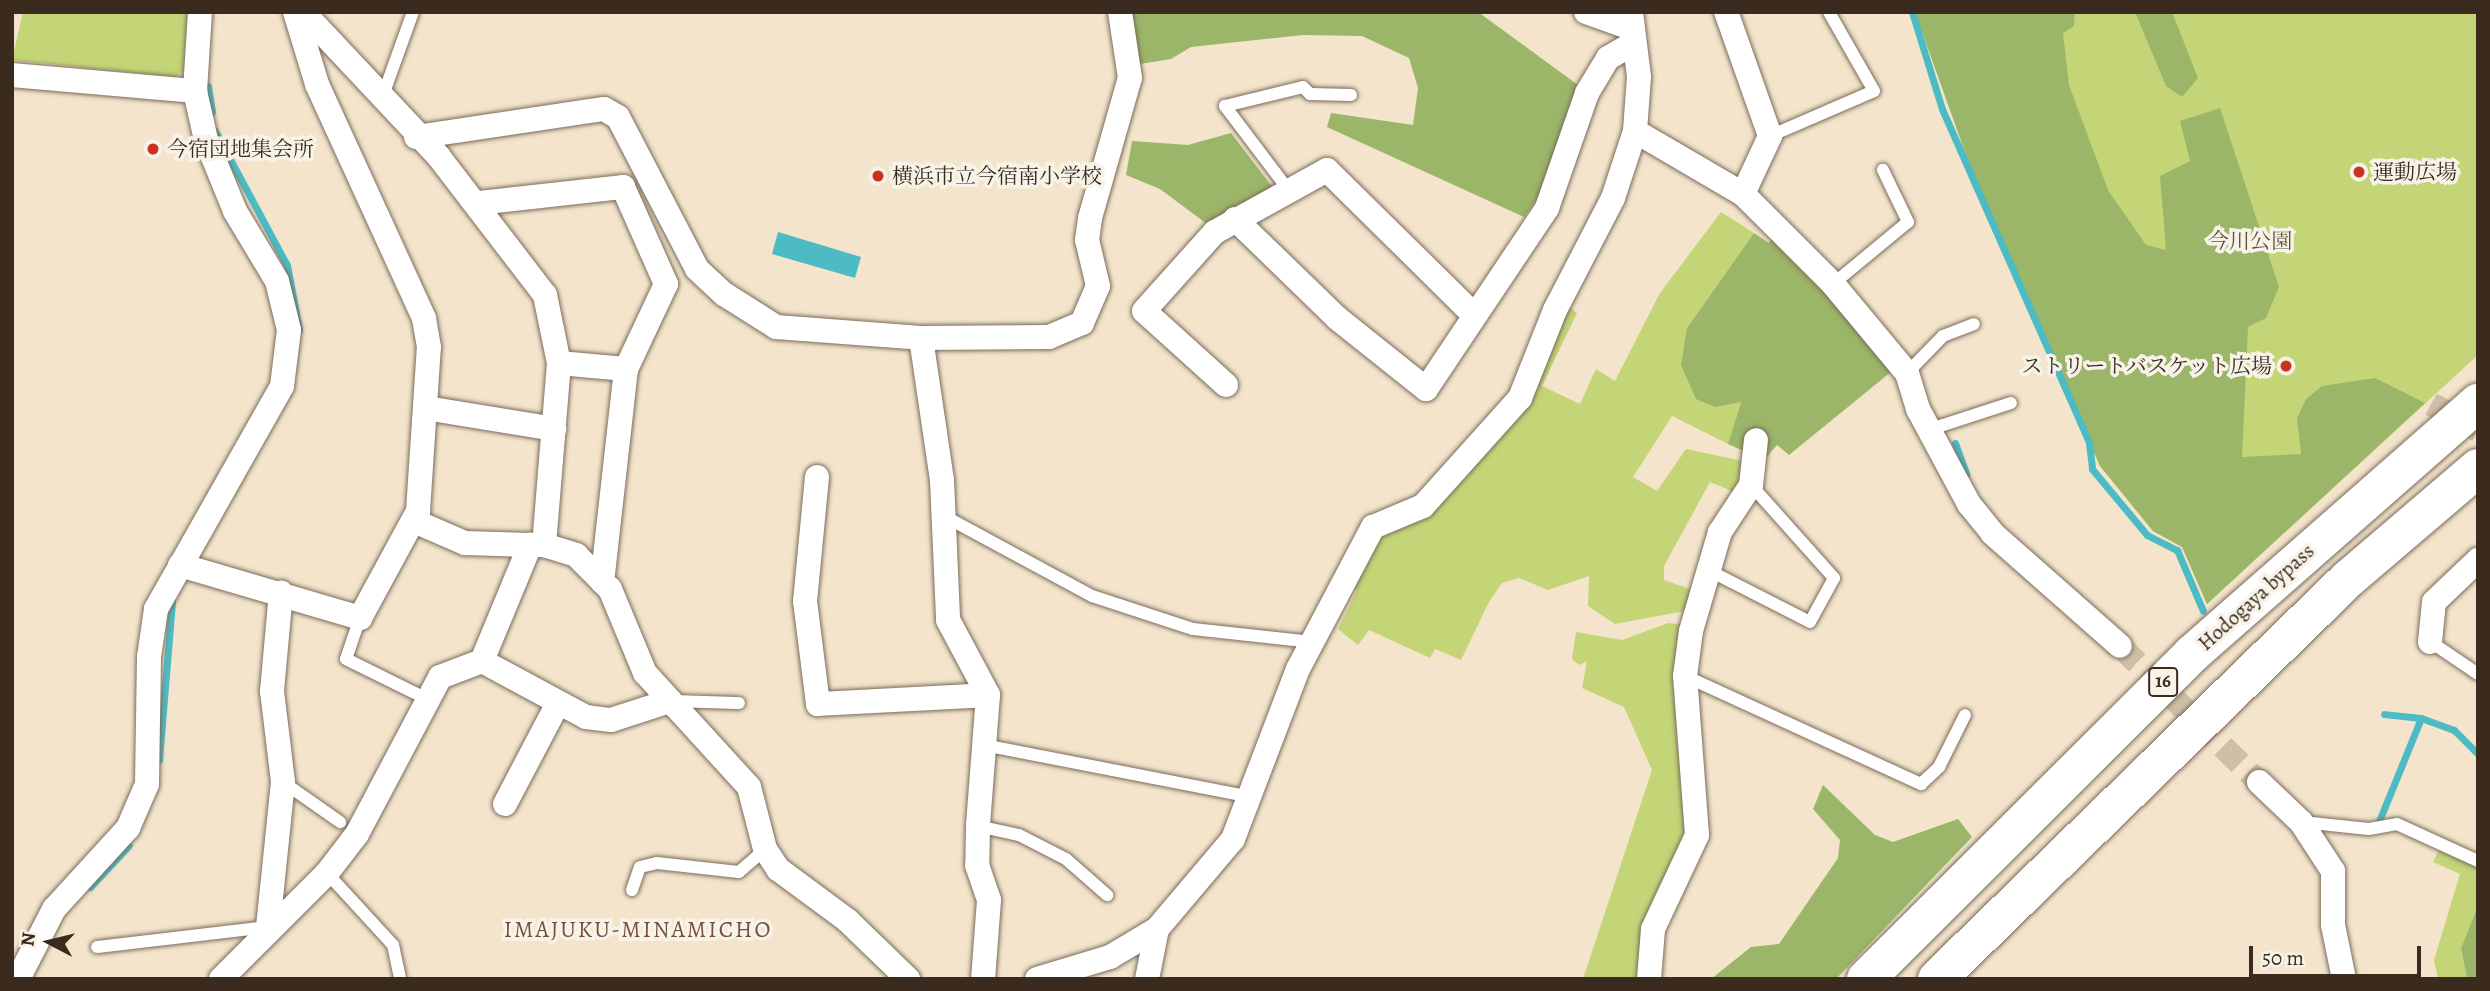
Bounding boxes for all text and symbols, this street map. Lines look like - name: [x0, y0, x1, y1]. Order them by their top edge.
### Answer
- place label: 今宿団地集会所: [167, 136, 314, 162]
- marker: 今宿団地集会所: [145, 141, 161, 157]
- place label: 運動広場: [2373, 159, 2457, 185]
- place label: 横浜市立今宿南小学校: [892, 163, 1102, 189]
- marker: 運動広場: [2351, 164, 2367, 180]
- marker: 横浜市立今宿南小学校: [870, 168, 886, 184]
- park label: 今川公園: [2208, 228, 2292, 254]
- place label: ストリートバスケット広場: [2020, 353, 2272, 379]
- marker: ストリートバスケット広場: [2278, 358, 2294, 374]
- street label: Hodogaya bypass: [2193, 538, 2319, 656]
- road number: 16: [2147, 666, 2179, 698]
- north arrow: [14, 907, 84, 977]
- district label: IMAJUKU-MINAMICHO: [506, 916, 770, 944]
- text: N: [14, 931, 42, 948]
- scale bar: [2252, 932, 2424, 976]
- text: 50 m: [2262, 944, 2304, 972]

